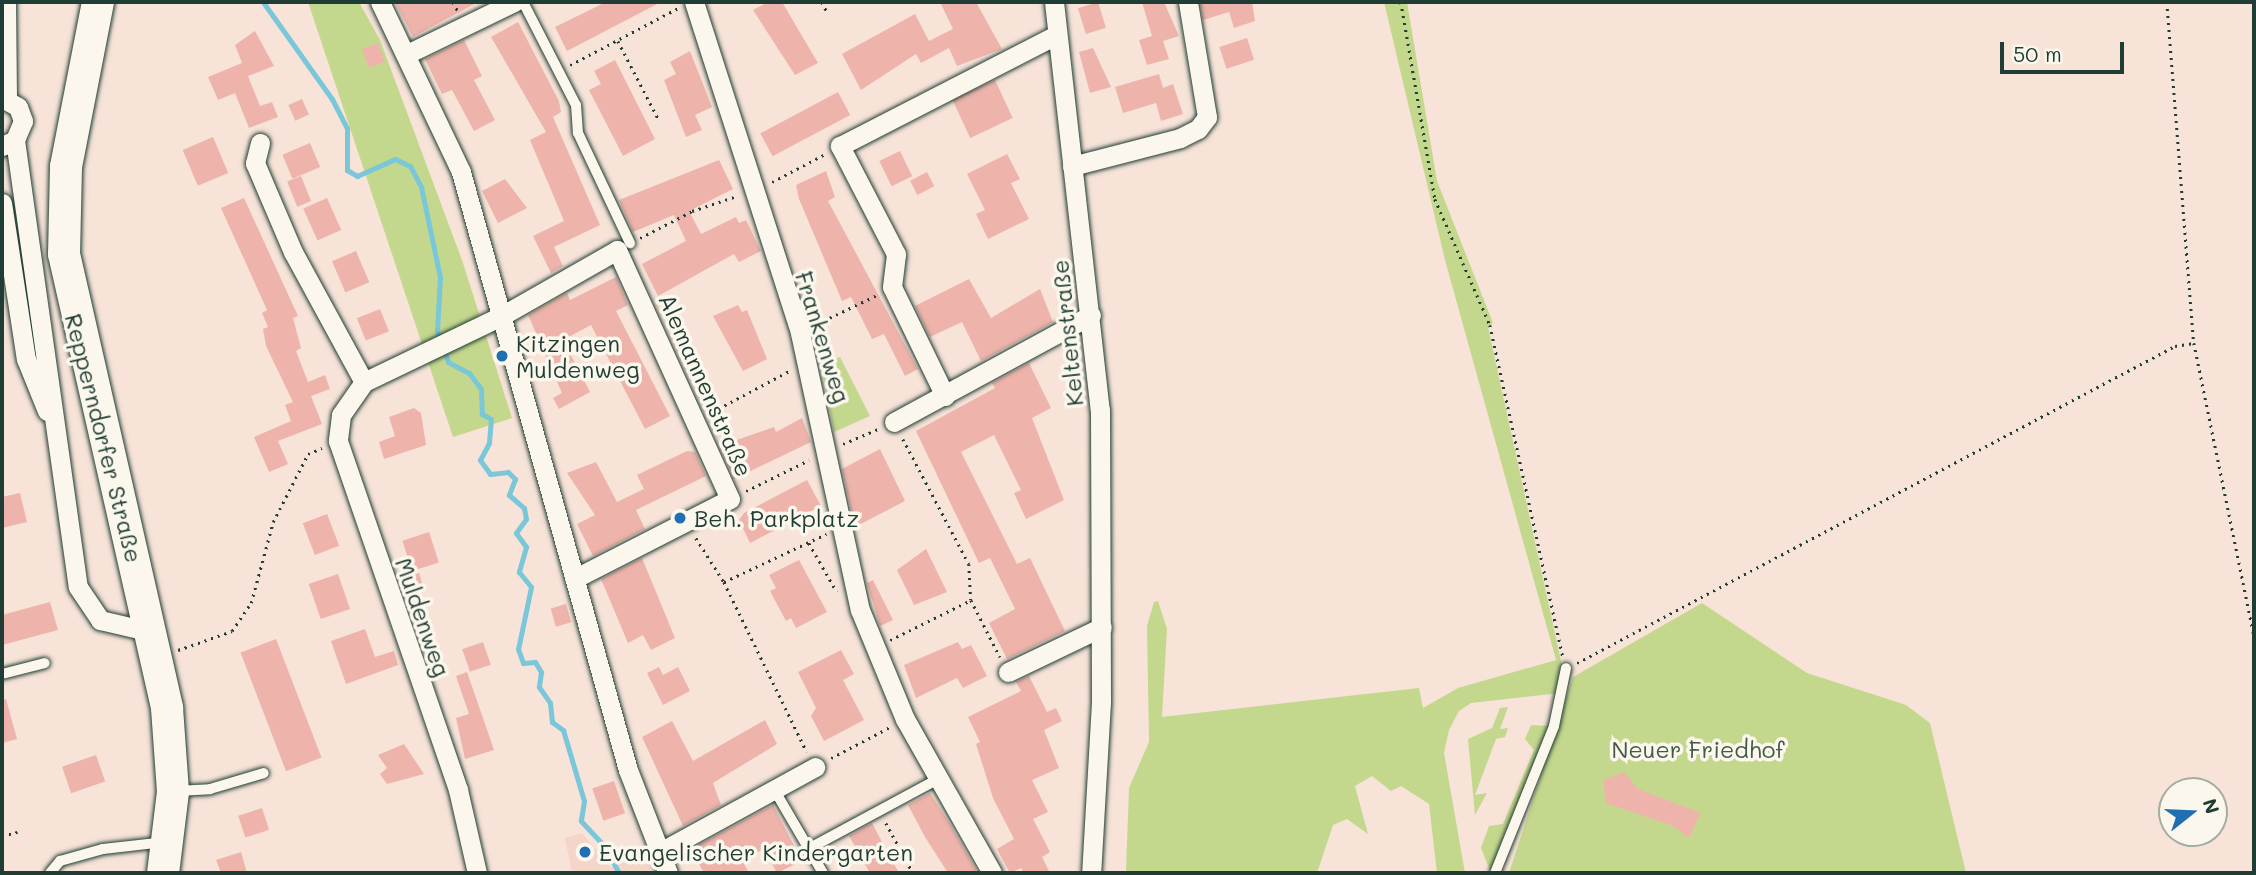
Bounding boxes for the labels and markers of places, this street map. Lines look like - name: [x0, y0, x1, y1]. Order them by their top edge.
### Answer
- place label: Kitzingen Muldenweg: [516, 329, 640, 383]
- marker: Kitzingen Muldenweg: [494, 348, 510, 364]
- place label: Beh. Parkplatz: [694, 504, 859, 532]
- marker: Beh. Parkplatz: [672, 510, 688, 526]
- place label: Evangelischer Kindergarten: [599, 838, 913, 866]
- marker: Evangelischer Kindergarten: [577, 844, 593, 860]

